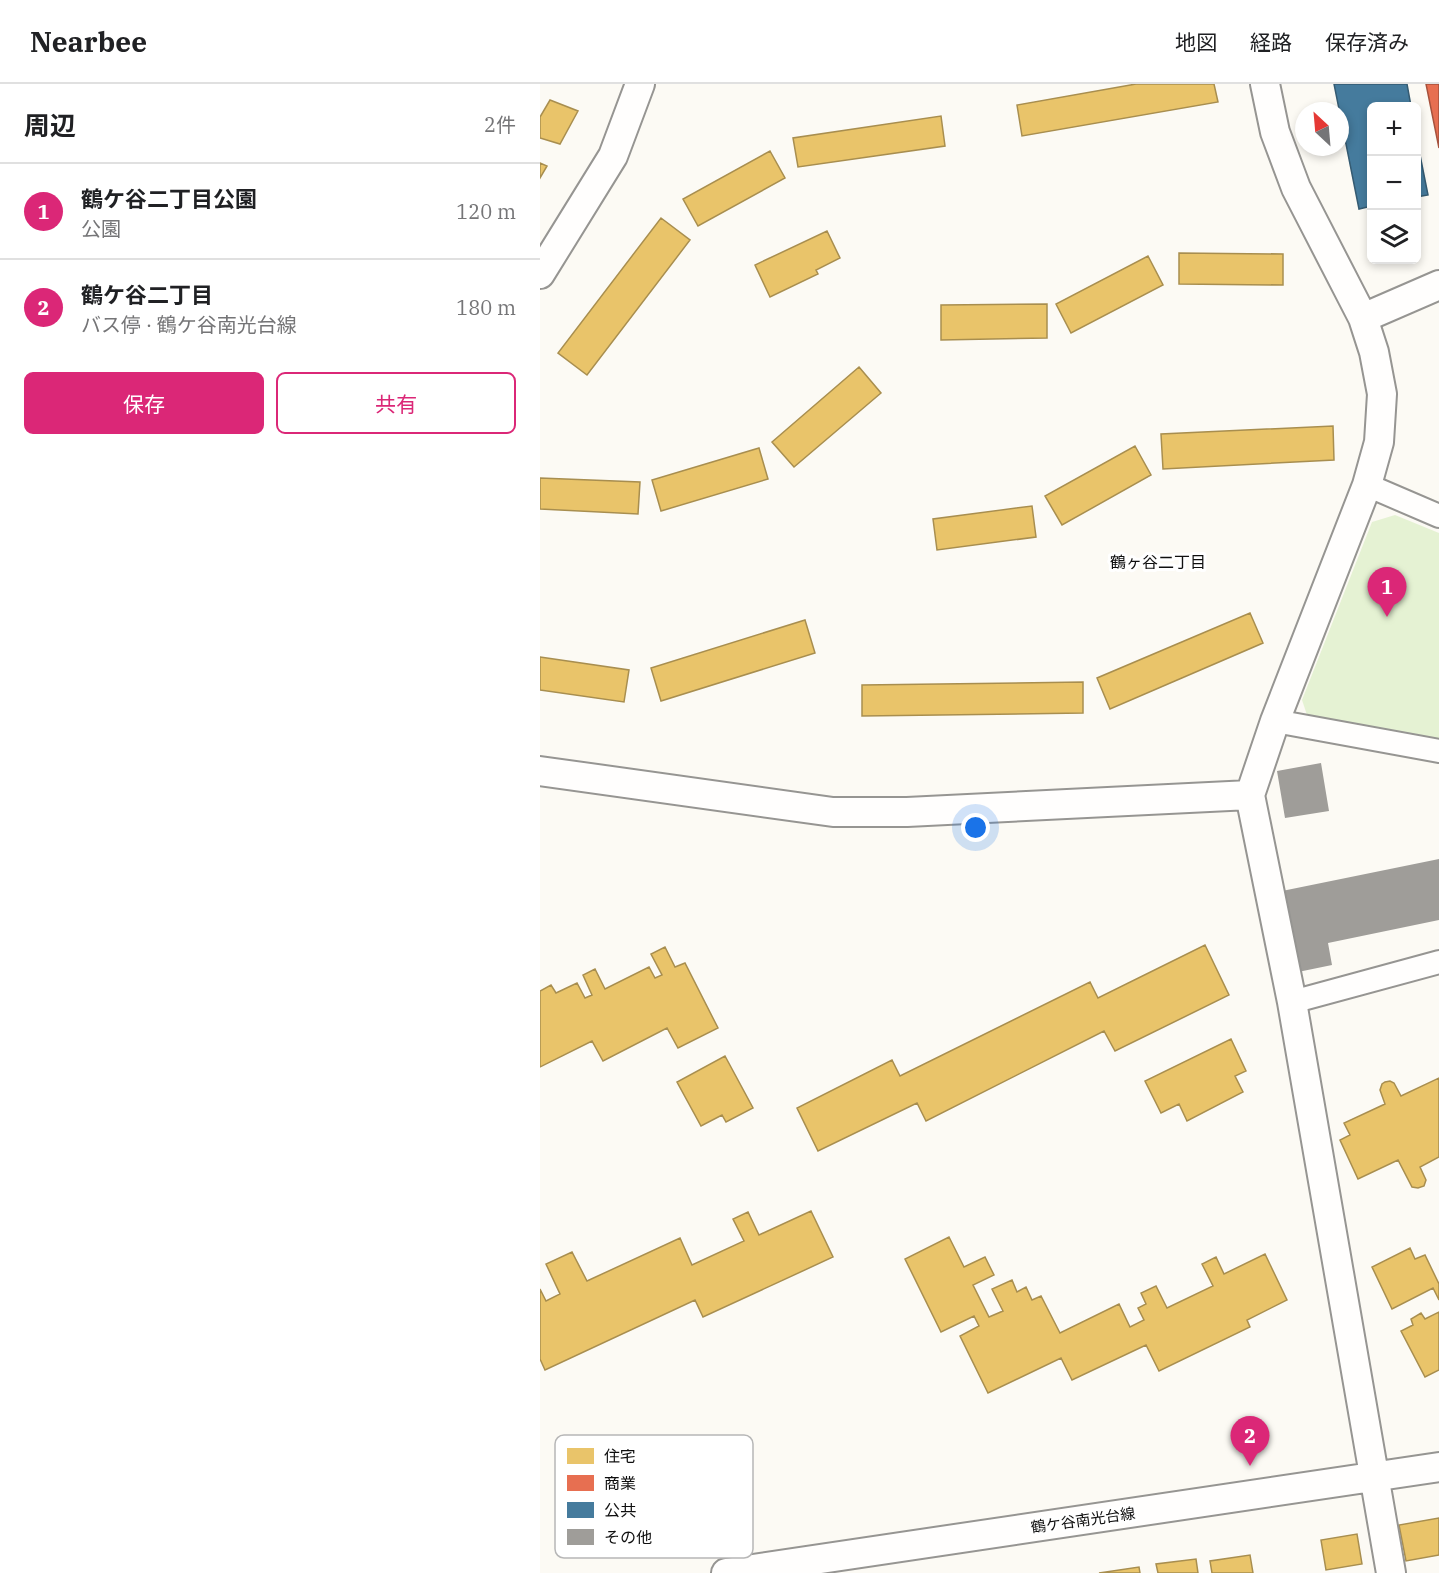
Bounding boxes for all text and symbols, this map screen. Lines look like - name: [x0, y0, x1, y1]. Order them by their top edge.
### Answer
- text: Nearbee: [30, 23, 147, 60]
- text: 地図: [1175, 28, 1217, 56]
- text: 経路: [1250, 28, 1292, 56]
- text: 保存済み: [1325, 28, 1409, 56]
- north arrow: [1295, 102, 1349, 156]
- map controls: [1367, 102, 1421, 264]
- button: +: [1367, 102, 1421, 156]
- text: 周辺: [24, 108, 76, 142]
- text: 2件: [484, 111, 516, 138]
- button: −: [1367, 156, 1421, 210]
- text: 鶴ケ谷二丁目公園: [81, 184, 257, 213]
- text: 1: [38, 198, 50, 225]
- text: 120 m: [456, 198, 516, 225]
- button: layers: [1367, 210, 1421, 264]
- text: 公園: [81, 215, 121, 242]
- text: 鶴ケ谷二丁目: [81, 280, 213, 309]
- text: 2: [38, 294, 50, 321]
- text: 180 m: [456, 294, 516, 321]
- text: バス停 · 鶴ケ谷南光台線: [81, 311, 297, 338]
- button: 保存: [24, 372, 264, 434]
- button: 共有: [276, 372, 516, 434]
- district label: 鶴ヶ谷二丁目: [1110, 552, 1206, 572]
- pin: 1: [1368, 568, 1406, 617]
- your location: [961, 813, 990, 842]
- pin: 2: [1230, 1416, 1270, 1466]
- legend: [555, 1435, 753, 1558]
- text: 住宅: [604, 1446, 636, 1466]
- text: 商業: [604, 1473, 636, 1493]
- text: 公共: [604, 1500, 636, 1520]
- street label: 鶴ケ谷南光台線: [1030, 1503, 1136, 1537]
- text: その他: [604, 1527, 652, 1547]

